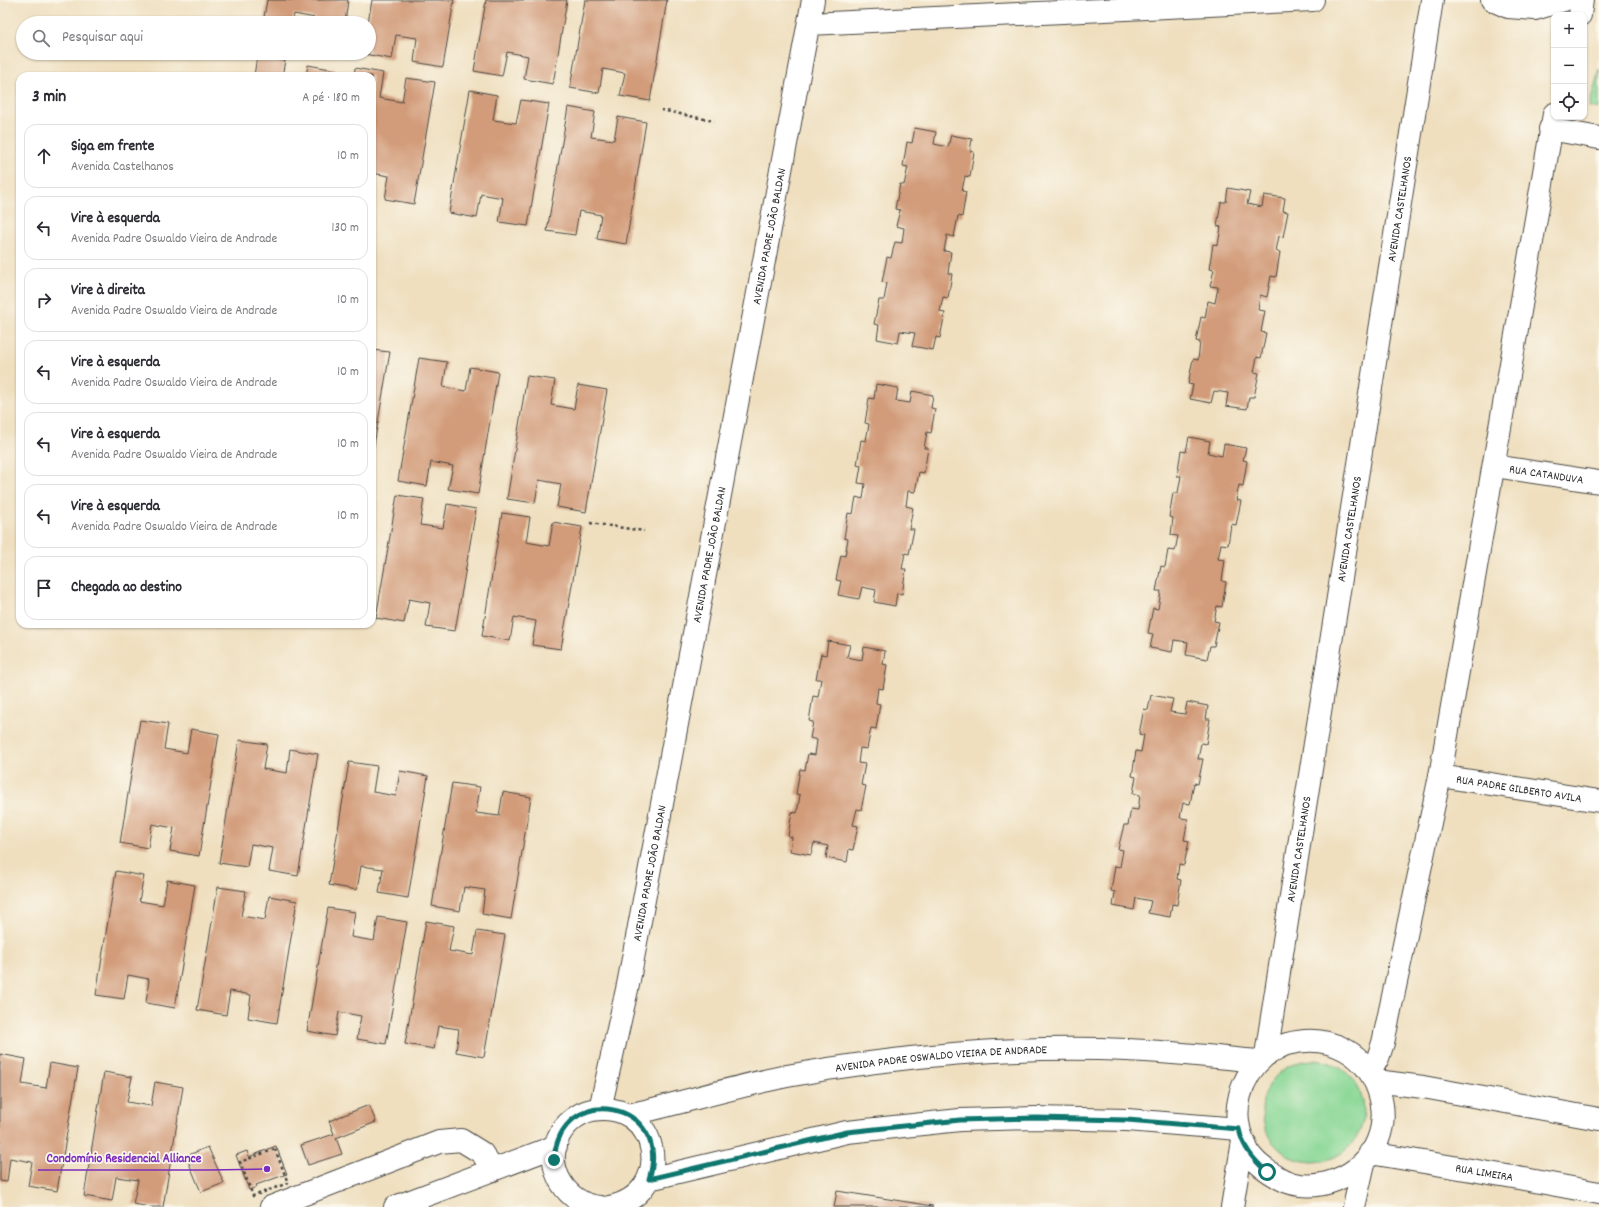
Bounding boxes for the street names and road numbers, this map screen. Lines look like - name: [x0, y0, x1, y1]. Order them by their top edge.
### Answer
- street label: AVENIDA CASTELHANOS: [1384, 155, 1417, 263]
- street label: AVENIDA PADRE JOÃO BALDAN: [749, 167, 791, 306]
- street label: RUA CATANDUVA: [1508, 461, 1585, 490]
- street label: AVENIDA CASTELHANOS: [1334, 475, 1367, 583]
- street label: AVENIDA PADRE JOÃO BALDAN: [689, 485, 731, 624]
- street label: RUA PADRE GILBERTO AVILA: [1455, 772, 1583, 808]
- street label: AVENIDA CASTELHANOS: [1283, 795, 1317, 903]
- street label: AVENIDA PADRE JOÃO BALDAN: [629, 804, 672, 943]
- street label: AVENIDA PADRE OSWALDO VIEIRA DE ANDRADE: [834, 1042, 1048, 1078]
- street label: RUA LIMEIRA: [1454, 1160, 1515, 1187]

